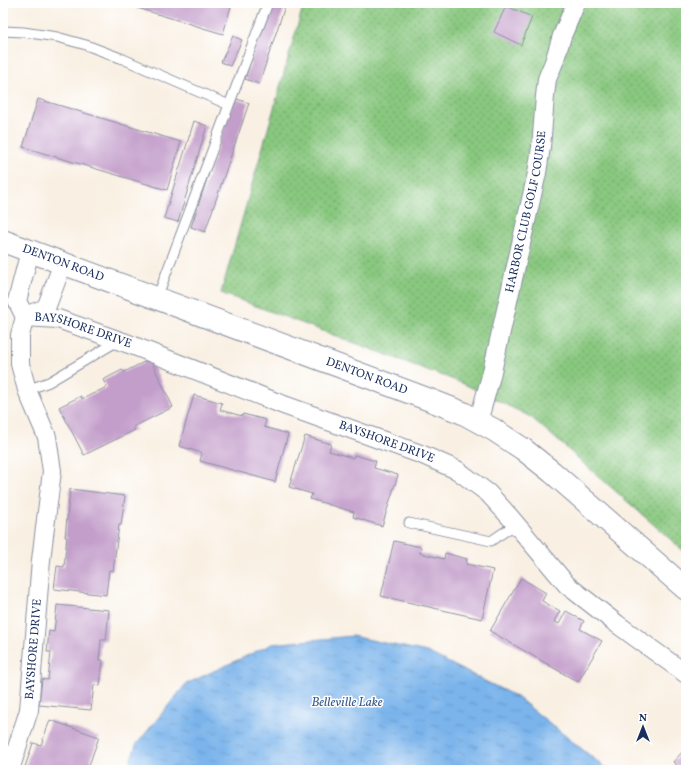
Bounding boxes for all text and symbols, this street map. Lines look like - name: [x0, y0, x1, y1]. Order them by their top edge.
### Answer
- street label: HARBOR CLUB GOLF COURSE: [502, 130, 550, 294]
- street label: DENTON ROAD: [20, 241, 106, 286]
- street label: BAYSHORE DRIVE: [34, 310, 134, 352]
- street label: DENTON ROAD: [324, 354, 410, 399]
- street label: BAYSHORE DRIVE: [336, 417, 437, 467]
- street label: BAYSHORE DRIVE: [22, 598, 46, 700]
- water label: Belleville Lake: [311, 694, 383, 712]
- north arrow: [623, 707, 663, 747]
- text: N: [639, 711, 647, 726]

